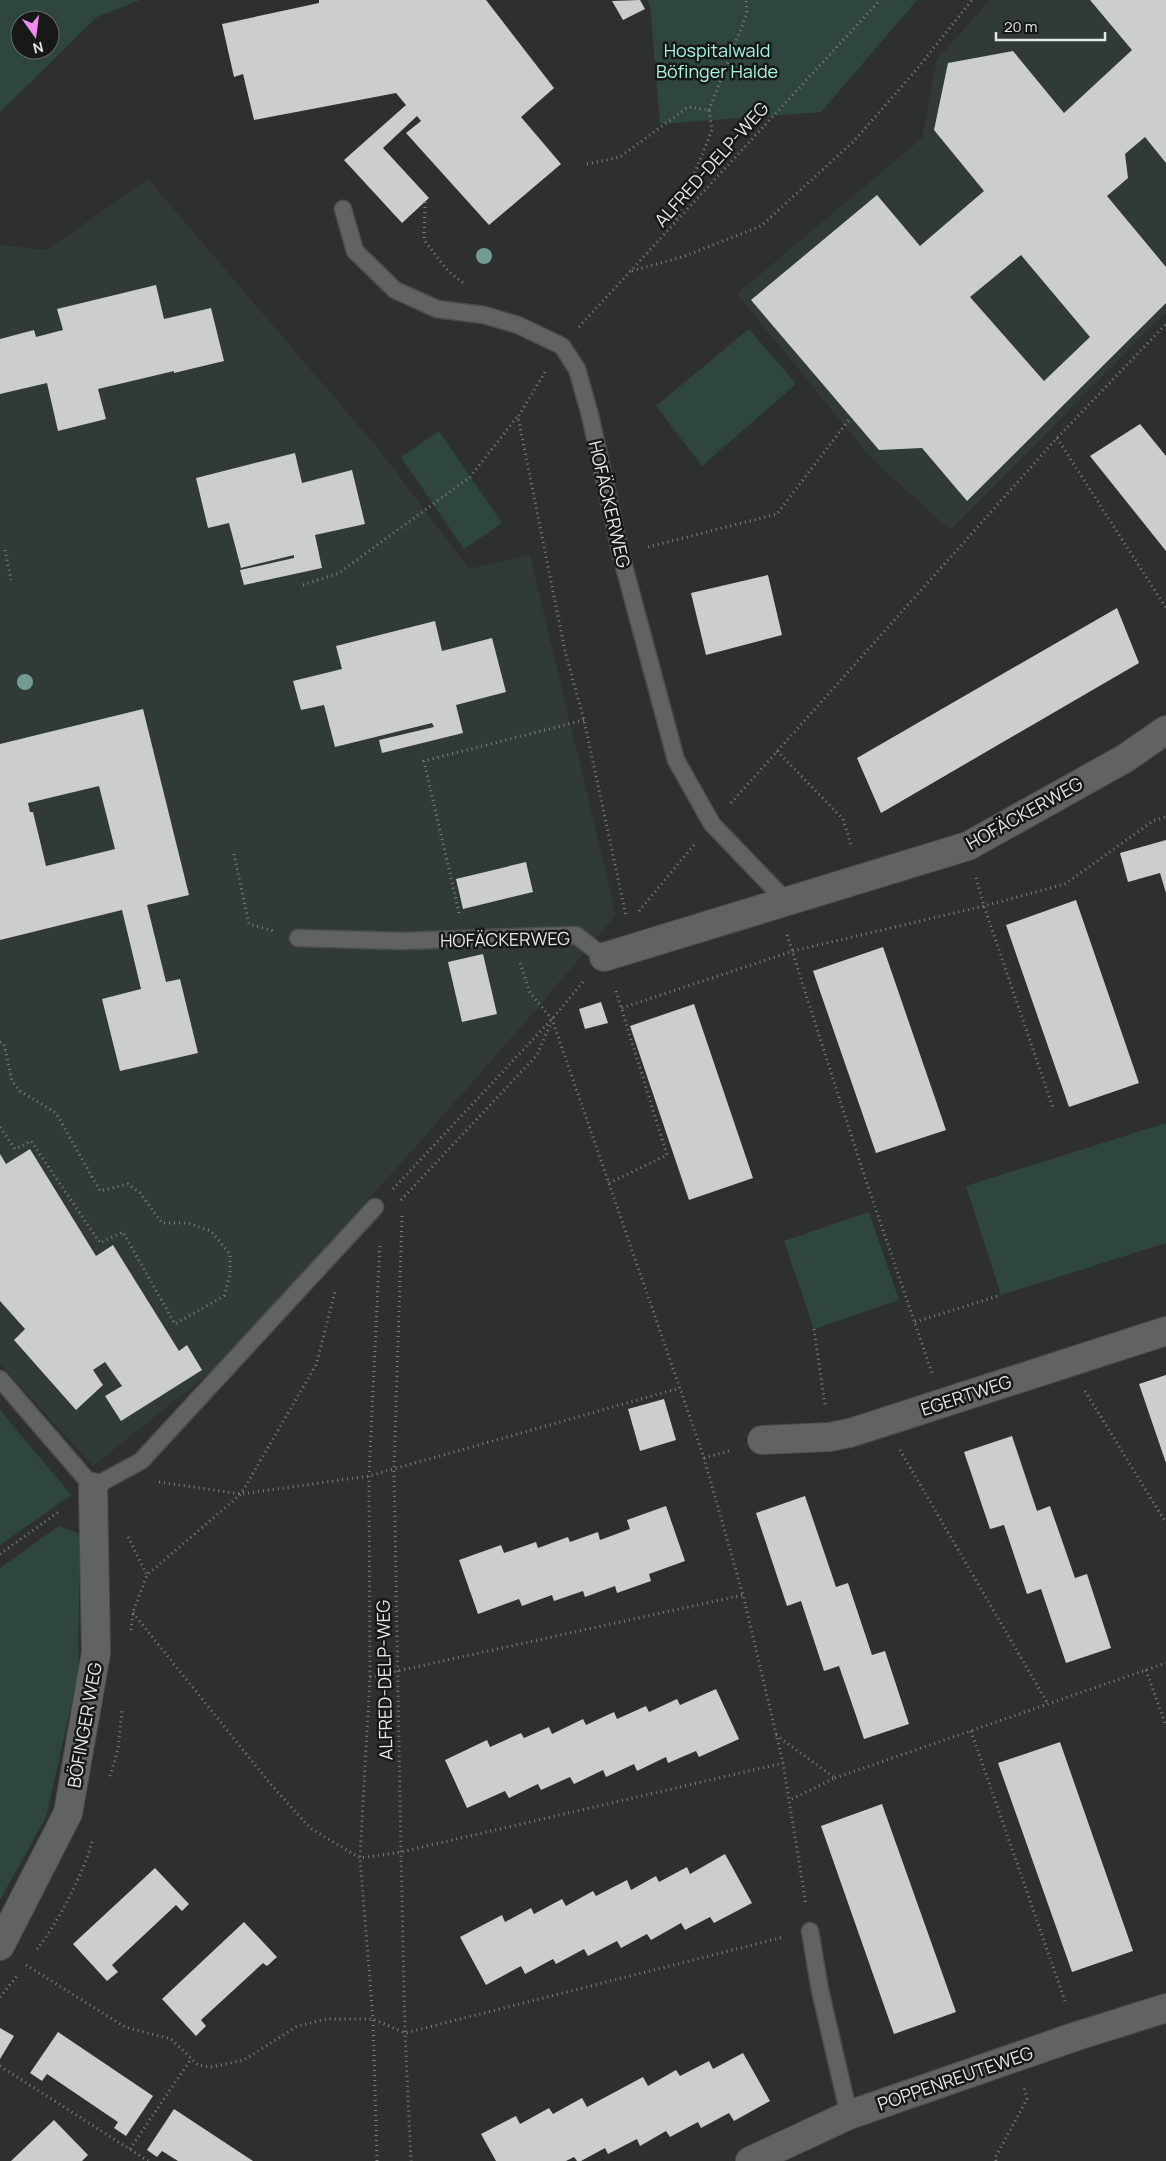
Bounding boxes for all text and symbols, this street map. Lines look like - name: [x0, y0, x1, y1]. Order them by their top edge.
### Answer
- north arrow: [10, 10, 60, 60]
- scale bar: [996, 10, 1105, 42]
- text: 20 m: [1004, 16, 1037, 37]
- text: N: [31, 38, 45, 59]
- park label: Hospitalwald Böfinger Halde: [656, 38, 778, 83]
- street label: ALFRED-DELP-WEG: [649, 96, 774, 232]
- street label: HOFÄCKERWEG: [584, 438, 636, 570]
- street label: HOFÄCKERWEG: [961, 771, 1087, 855]
- street label: HOFÄCKERWEG: [440, 926, 570, 952]
- street label: EGERTWEG: [918, 1369, 1015, 1421]
- street label: ALFRED-DELP-WEG: [371, 1599, 397, 1760]
- street label: BÖFINGER WEG: [61, 1660, 107, 1790]
- street label: POPPENREUTEWEG: [874, 2040, 1036, 2116]

